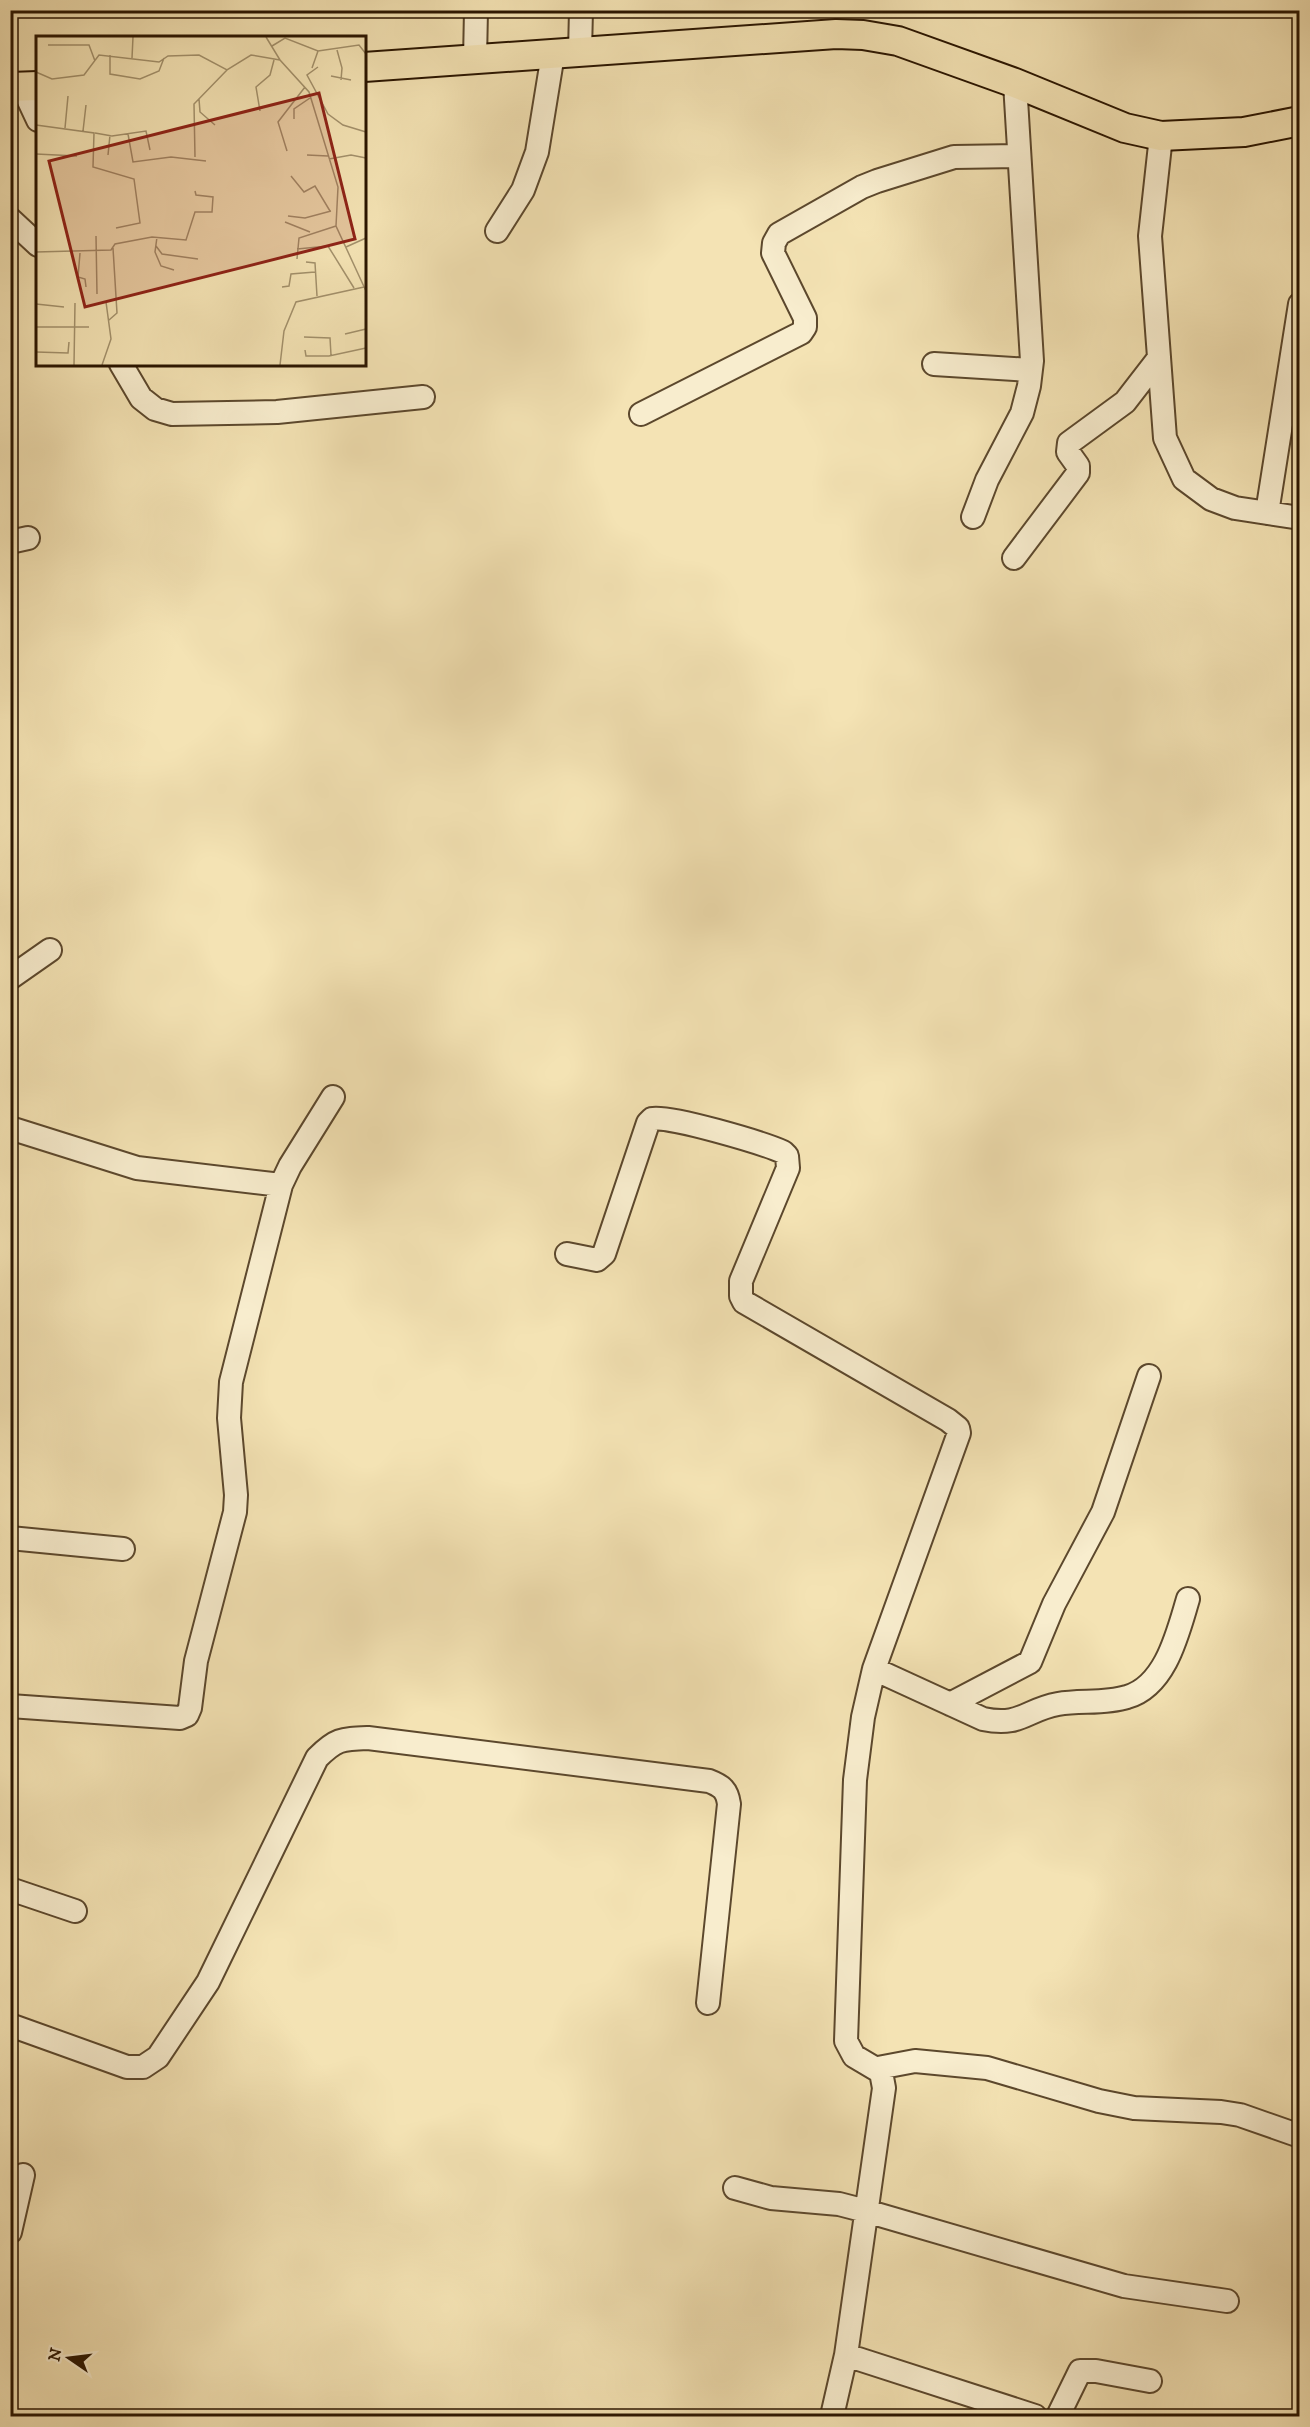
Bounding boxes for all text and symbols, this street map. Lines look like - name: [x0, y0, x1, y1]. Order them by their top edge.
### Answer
- inset map: [36, 36, 366, 366]
- north arrow: [39, 2328, 99, 2388]
- text: N: [44, 2346, 67, 2363]

